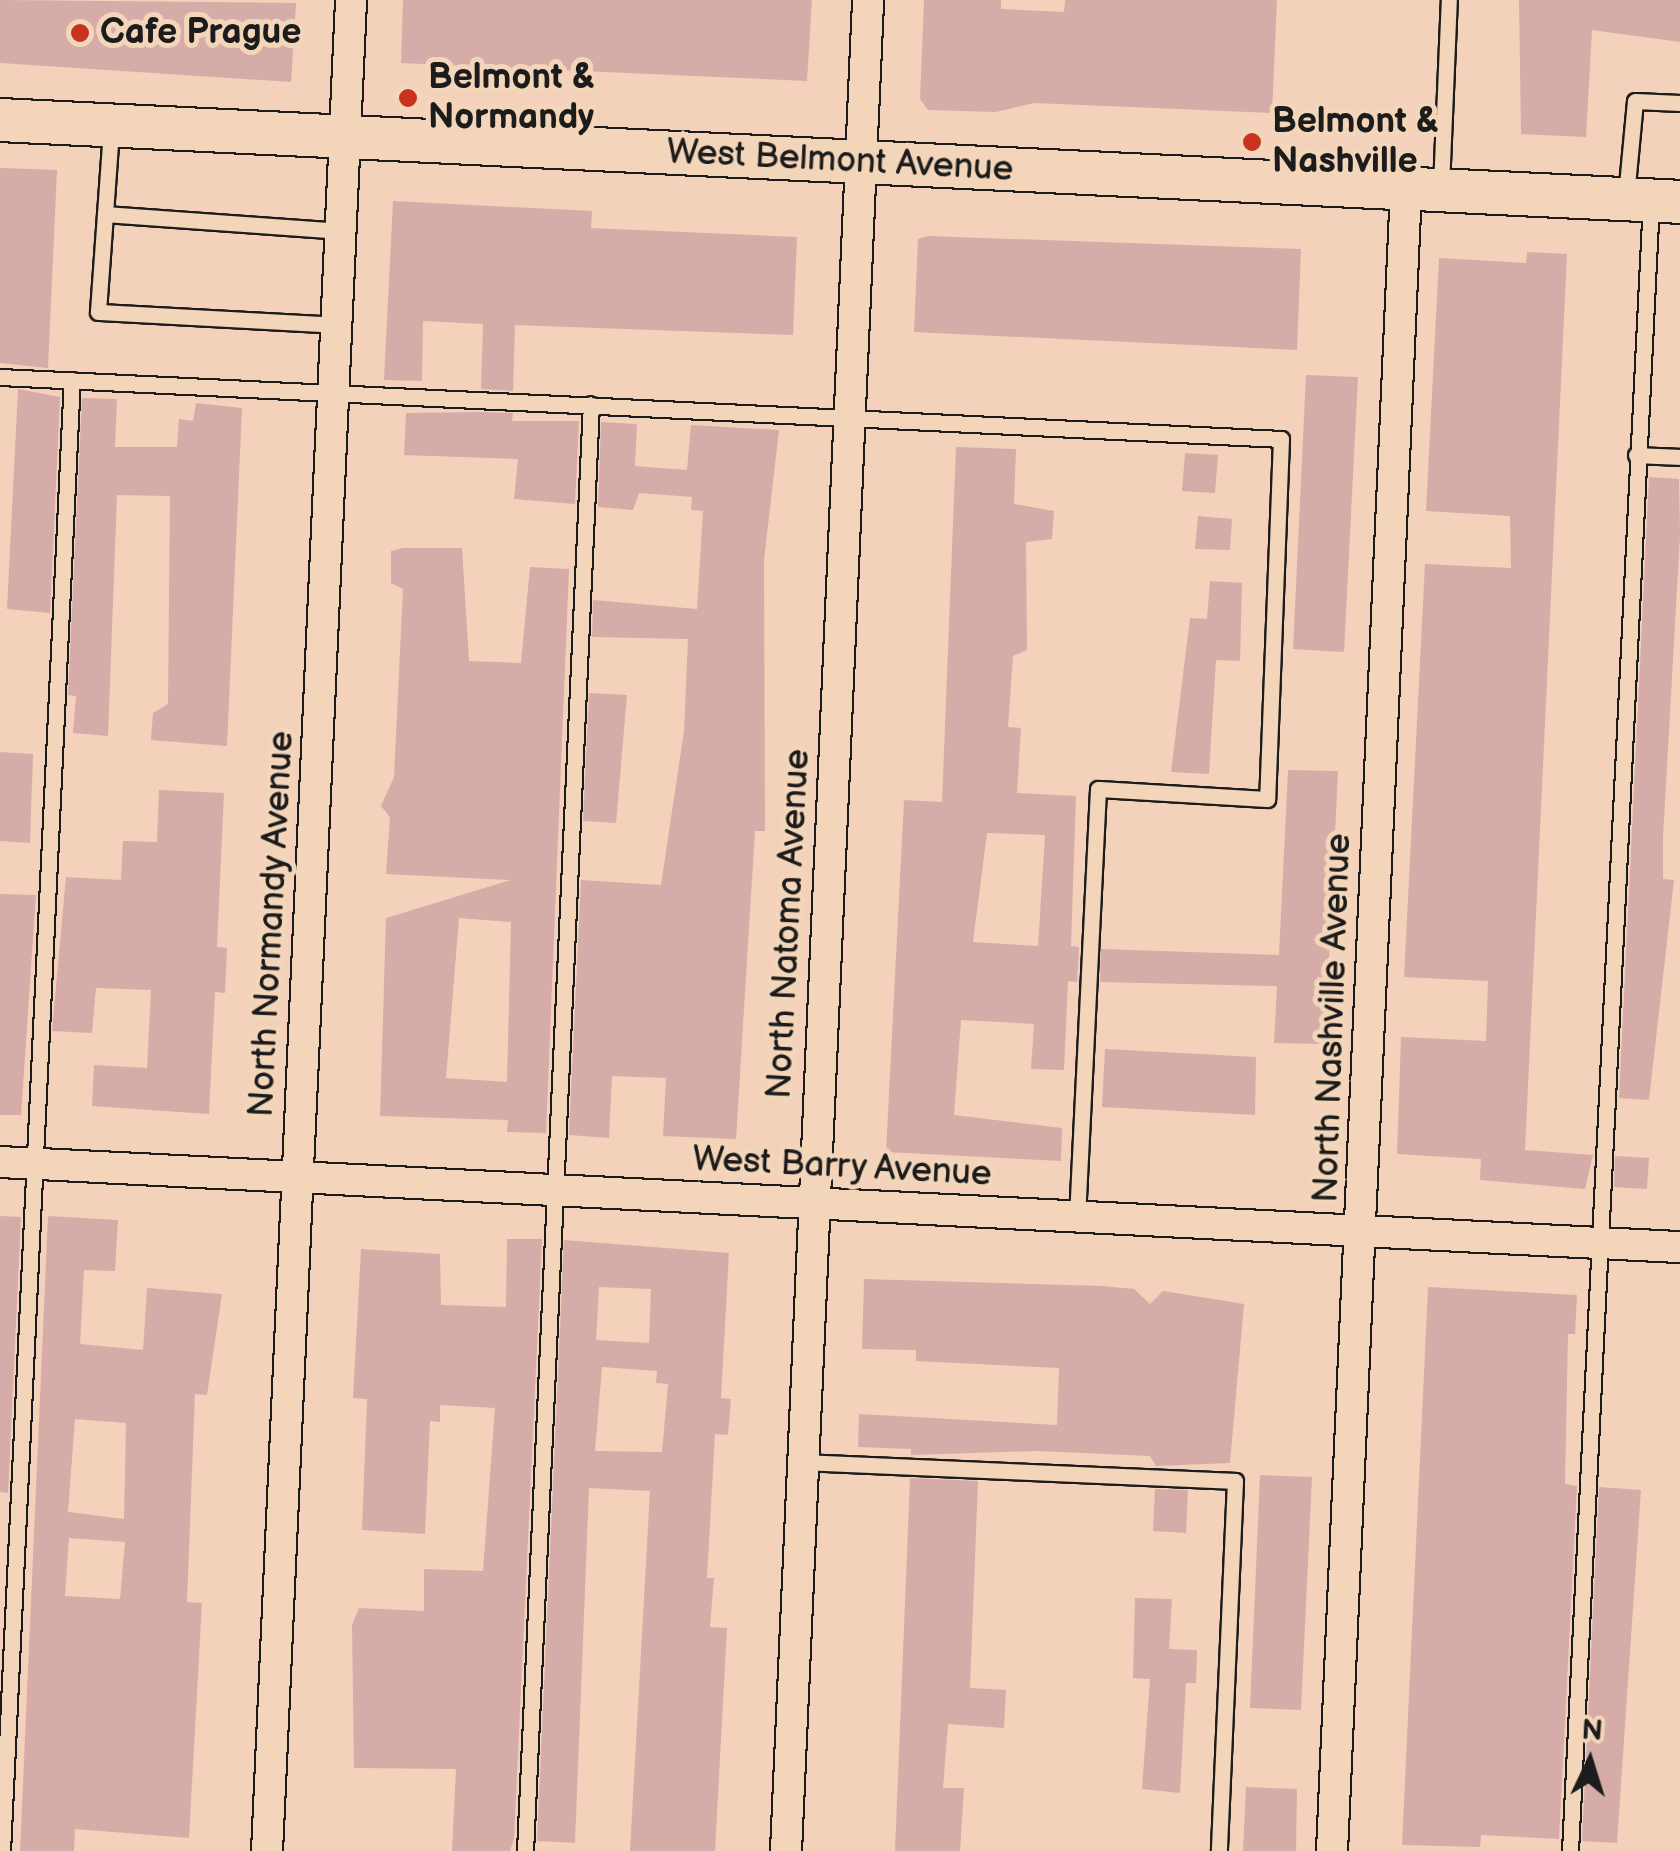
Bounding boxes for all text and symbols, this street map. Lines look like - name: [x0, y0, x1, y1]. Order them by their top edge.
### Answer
- place label: Cafe Prague: [100, 12, 301, 54]
- marker: Cafe Prague: [69, 22, 91, 44]
- place label: Belmont & Normandy: [428, 57, 595, 139]
- marker: Belmont & Normandy: [397, 87, 419, 109]
- place label: Belmont & Nashville: [1272, 101, 1439, 183]
- street label: West Belmont Avenue: [666, 131, 1014, 191]
- marker: Belmont & Nashville: [1241, 131, 1263, 153]
- street label: North Normandy Avenue: [241, 729, 303, 1119]
- street label: North Natoma Avenue: [759, 748, 819, 1100]
- street label: North Nashville Avenue: [1306, 833, 1360, 1203]
- street label: West Barry Avenue: [690, 1138, 994, 1196]
- north arrow: [1540, 1711, 1640, 1811]
- text: N: [1580, 1713, 1604, 1748]

